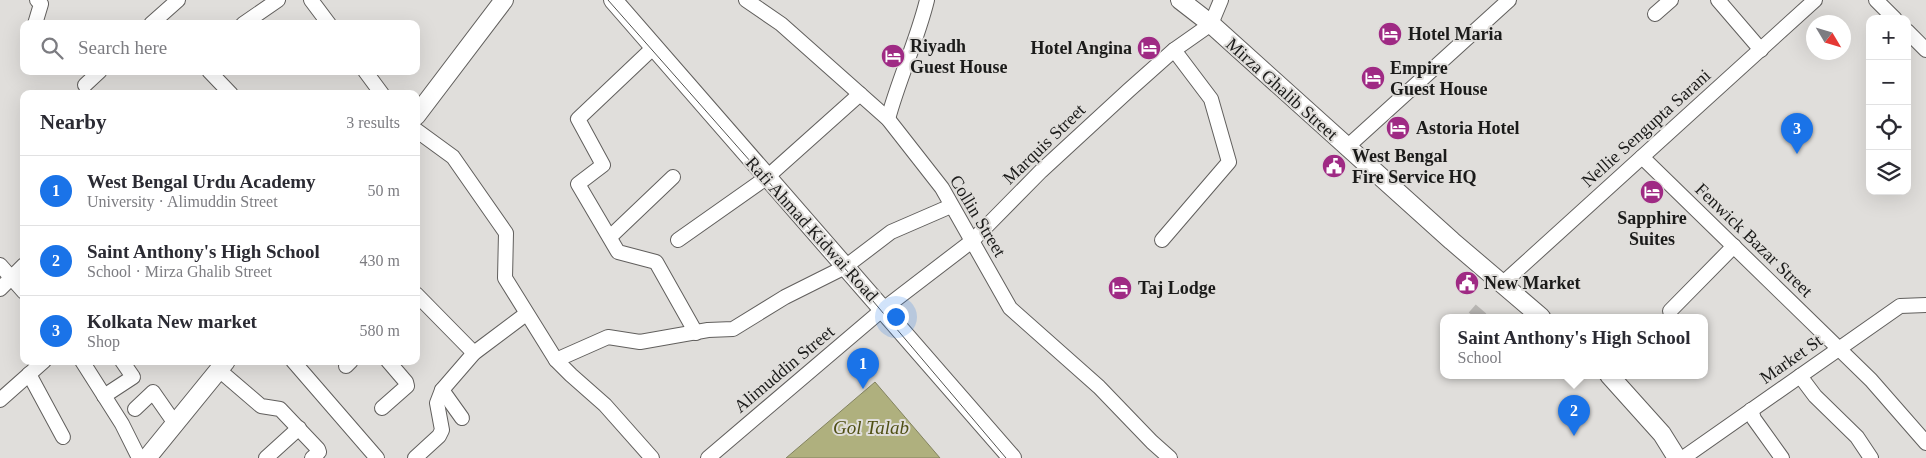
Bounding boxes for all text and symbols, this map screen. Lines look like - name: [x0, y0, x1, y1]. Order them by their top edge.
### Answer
- north arrow: [1806, 15, 1851, 60]
- map controls: [1866, 15, 1911, 195]
- button: +: [1866, 15, 1911, 60]
- search box: [20, 20, 420, 75]
- hotel icon: Hotel Maria: [1377, 21, 1403, 47]
- place label: Hotel Maria: [1408, 24, 1502, 44]
- icon: search: [38, 34, 66, 62]
- street label: Mirza Ghalib Street: [1222, 34, 1342, 144]
- hotel icon: Hotel Angina: [1136, 35, 1162, 61]
- place label: Riyadh Guest House: [910, 36, 1008, 77]
- text: Search here: [78, 37, 167, 58]
- place label: Hotel Angina: [1030, 38, 1132, 58]
- hotel icon: Riyadh Guest House: [880, 43, 906, 69]
- place label: Empire Guest House: [1390, 58, 1488, 99]
- button: −: [1866, 60, 1911, 105]
- hotel icon: Empire Guest House: [1360, 65, 1386, 91]
- street label: Nellie Sengupta Sarani: [1578, 65, 1714, 191]
- street label: Marquis Street: [999, 100, 1089, 188]
- button: locate: [1866, 105, 1911, 150]
- text: Nearby: [40, 110, 107, 134]
- pin: 3: [1781, 113, 1813, 154]
- text: 3 results: [346, 114, 400, 131]
- hotel icon: Astoria Hotel: [1385, 115, 1411, 141]
- place label: Astoria Hotel: [1416, 118, 1519, 138]
- place label: West Bengal Fire Service HQ: [1352, 146, 1477, 187]
- button: layers: [1866, 150, 1911, 195]
- street label: Rafi Ahmad Kidwai Road: [742, 153, 882, 305]
- public building icon: West Bengal Fire Service HQ: [1321, 153, 1347, 179]
- text: West Bengal Urdu Academy: [87, 171, 316, 192]
- street label: Collin Street: [946, 172, 1010, 260]
- hotel icon: Sapphire Suites: [1639, 179, 1665, 205]
- street label: Fenwick Bazar Street: [1691, 179, 1817, 301]
- text: 1: [52, 182, 60, 199]
- text: 50 m: [368, 182, 400, 199]
- text: University · Alimuddin Street: [87, 193, 278, 210]
- place label: Sapphire Suites: [1617, 208, 1687, 249]
- text: Saint Anthony's High School: [87, 241, 320, 262]
- text: 2: [52, 252, 60, 269]
- text: 430 m: [360, 252, 400, 269]
- text: School · Mirza Ghalib Street: [87, 263, 272, 280]
- public building icon: New Market: [1454, 270, 1480, 296]
- place label: New Market: [1484, 273, 1580, 293]
- hotel icon: Taj Lodge: [1107, 275, 1133, 301]
- place label: Taj Lodge: [1138, 278, 1216, 298]
- your location: [883, 304, 909, 330]
- text: Kolkata New market: [87, 311, 257, 332]
- popup: [1440, 314, 1708, 379]
- street label: Alimuddin Street: [730, 321, 838, 417]
- text: 3: [52, 322, 60, 339]
- text: 580 m: [360, 322, 400, 339]
- text: Saint Anthony's High School: [1458, 327, 1690, 348]
- street label: Market St: [1756, 330, 1826, 388]
- text: Shop: [87, 333, 120, 350]
- pin: 1: [847, 348, 879, 389]
- text: School: [1458, 349, 1502, 366]
- pin: 2: [1558, 395, 1590, 436]
- water label: Gol Talab: [833, 417, 909, 438]

